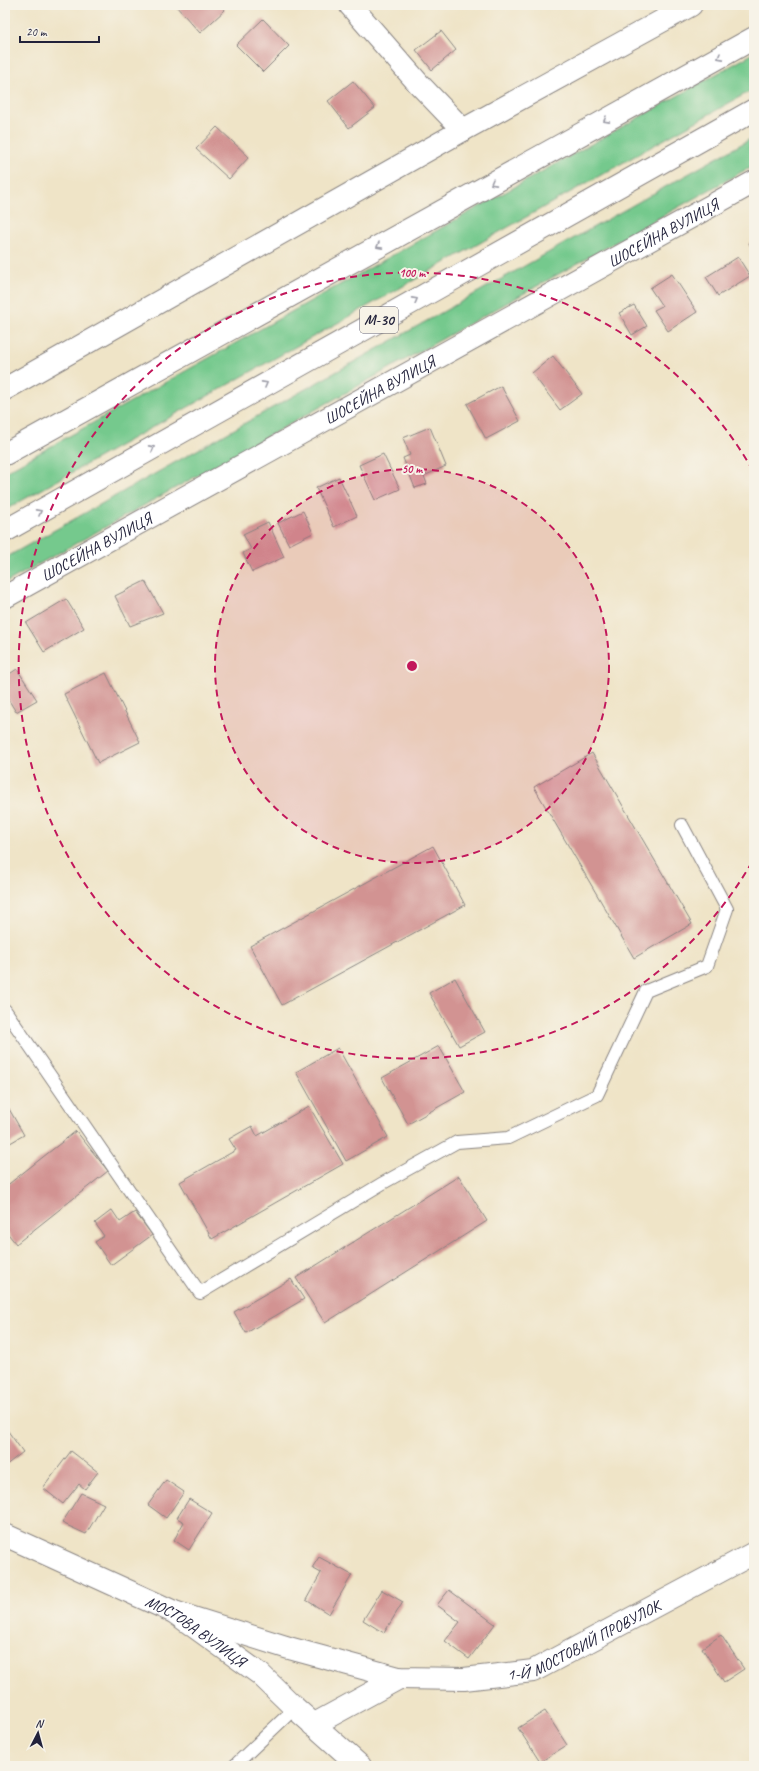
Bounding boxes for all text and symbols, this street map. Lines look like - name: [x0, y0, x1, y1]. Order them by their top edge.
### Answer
- scale bar: [20, 18, 99, 44]
- text: 20 m: [26, 24, 48, 40]
- one-way arrow: [717, 53, 724, 60]
- one-way arrow: [603, 116, 610, 123]
- one-way arrow: [489, 179, 497, 186]
- street label: ШОСЕЙНА ВУЛИЦЯ: [604, 194, 724, 272]
- one-way arrow: [376, 242, 383, 249]
- text: 100 m: [399, 265, 426, 281]
- one-way arrow: [411, 297, 419, 304]
- road number: М-30: [360, 307, 398, 333]
- street label: ШОСЕЙНА ВУЛИЦЯ: [321, 351, 441, 429]
- one-way arrow: [261, 381, 268, 388]
- one-way arrow: [148, 445, 155, 452]
- text: 50 m: [402, 461, 423, 477]
- street label: ШОСЕЙНА ВУЛИЦЯ: [38, 508, 157, 586]
- one-way arrow: [35, 509, 42, 516]
- centre of rings: [405, 659, 419, 673]
- street label: МОСТОВА ВУЛИЦЯ: [142, 1591, 252, 1673]
- street label: 1-Й МОСТОВИЙ ПРОВУЛОК: [506, 1595, 666, 1685]
- north arrow: [18, 1713, 58, 1753]
- text: N: [35, 1716, 45, 1731]

